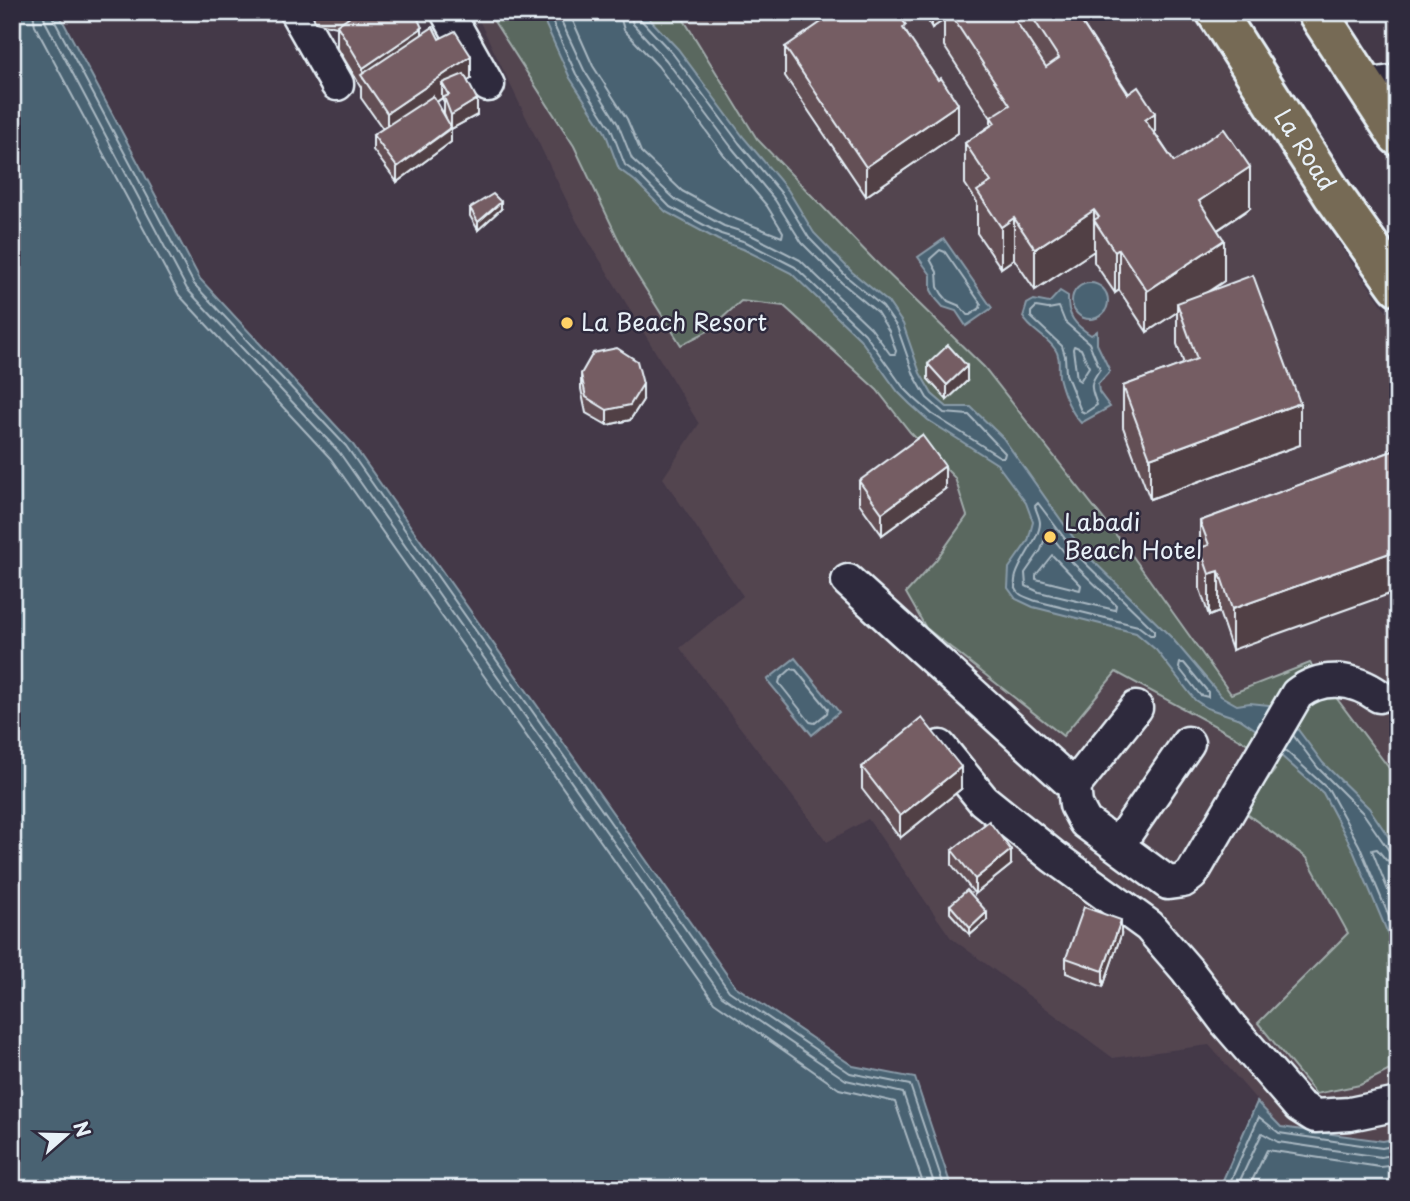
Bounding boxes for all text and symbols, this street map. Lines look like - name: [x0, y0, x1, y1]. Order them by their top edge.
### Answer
- street label: La Road: [1266, 101, 1346, 197]
- place label: La Beach Resort: [581, 303, 767, 339]
- marker: La Beach Resort: [559, 315, 575, 331]
- place label: Labadi Beach Hotel: [1064, 503, 1202, 567]
- marker: Labadi Beach Hotel: [1042, 529, 1058, 545]
- north arrow: [32, 1100, 102, 1170]
- text: N: [67, 1117, 99, 1141]

